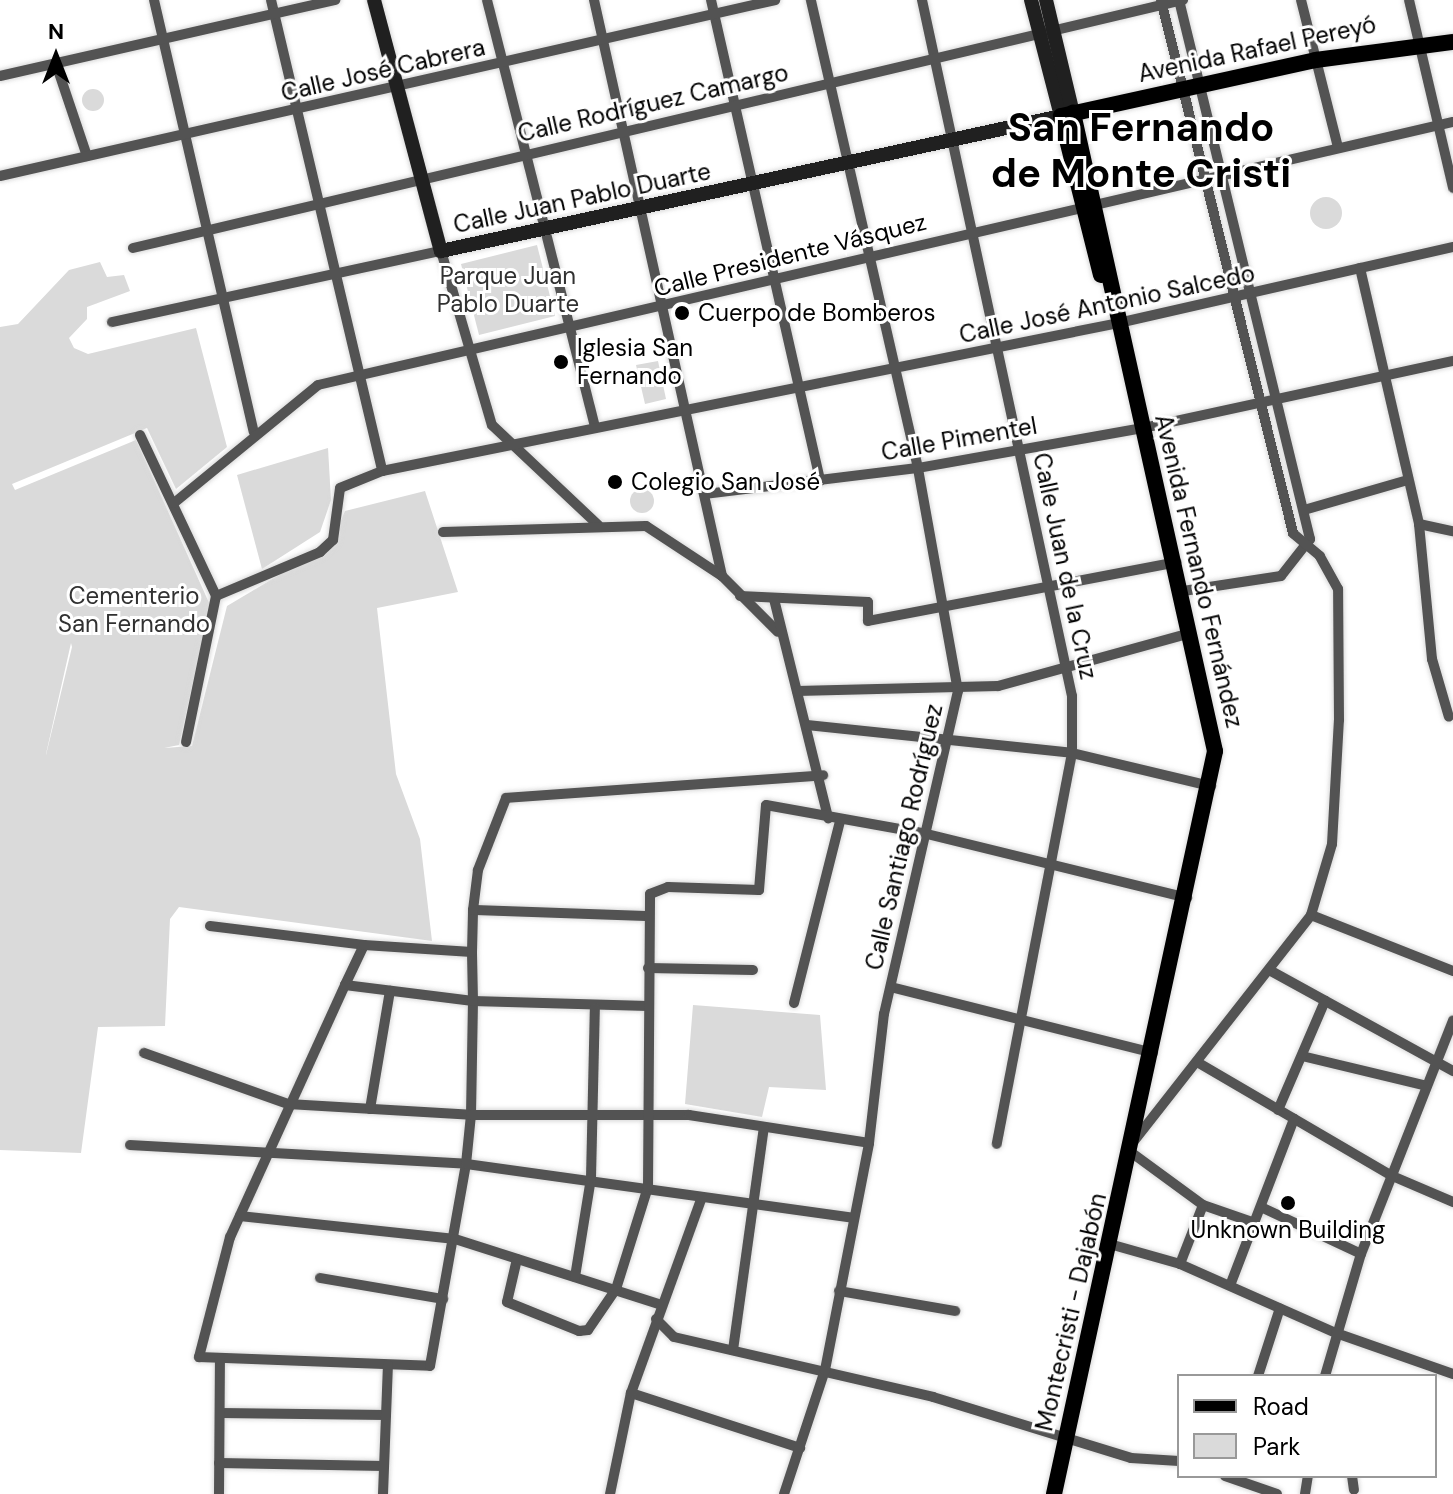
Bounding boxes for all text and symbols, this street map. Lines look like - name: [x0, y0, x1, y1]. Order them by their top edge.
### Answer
- street label: Avenida Rafael Pereyó: [1135, 10, 1379, 88]
- north arrow: [16, 16, 96, 96]
- text: N: [48, 17, 64, 46]
- street label: Calle José Cabrera: [278, 33, 488, 107]
- street label: Calle Rodríguez Camargo: [515, 58, 791, 148]
- district label: San Fernando de Monte Cristi: [991, 103, 1291, 197]
- street label: Calle Juan Pablo Duarte: [451, 157, 713, 239]
- street label: Calle Presidente Vásquez: [651, 207, 929, 303]
- street label: Calle José Antonio Salcedo: [957, 259, 1257, 349]
- park label: Parque Juan Pablo Duarte: [437, 262, 579, 318]
- place label: Cuerpo de Bomberos: [698, 299, 936, 327]
- marker: Cuerpo de Bomberos: [673, 304, 691, 322]
- place label: Iglesia San Fernando: [577, 334, 693, 390]
- marker: Iglesia San Fernando: [552, 353, 570, 371]
- street label: Calle Pimentel: [879, 411, 1039, 467]
- street label: Avenida Fernando Fernández: [1149, 412, 1249, 730]
- street label: Calle Juan de la Cruz: [1027, 450, 1103, 682]
- place label: Colegio San José: [631, 468, 820, 496]
- marker: Colegio San José: [606, 473, 624, 491]
- park label: Cementerio San Fernando: [58, 582, 210, 638]
- street label: Calle Santiago Rodríguez: [859, 701, 949, 973]
- street label: Montecristi - Dajabón: [1030, 1190, 1112, 1434]
- marker: Unknown Building: [1279, 1194, 1297, 1212]
- place label: Unknown Building: [1191, 1216, 1385, 1244]
- legend: [1177, 1374, 1437, 1478]
- text: Road: [1253, 1391, 1309, 1422]
- text: Park: [1253, 1431, 1300, 1462]

